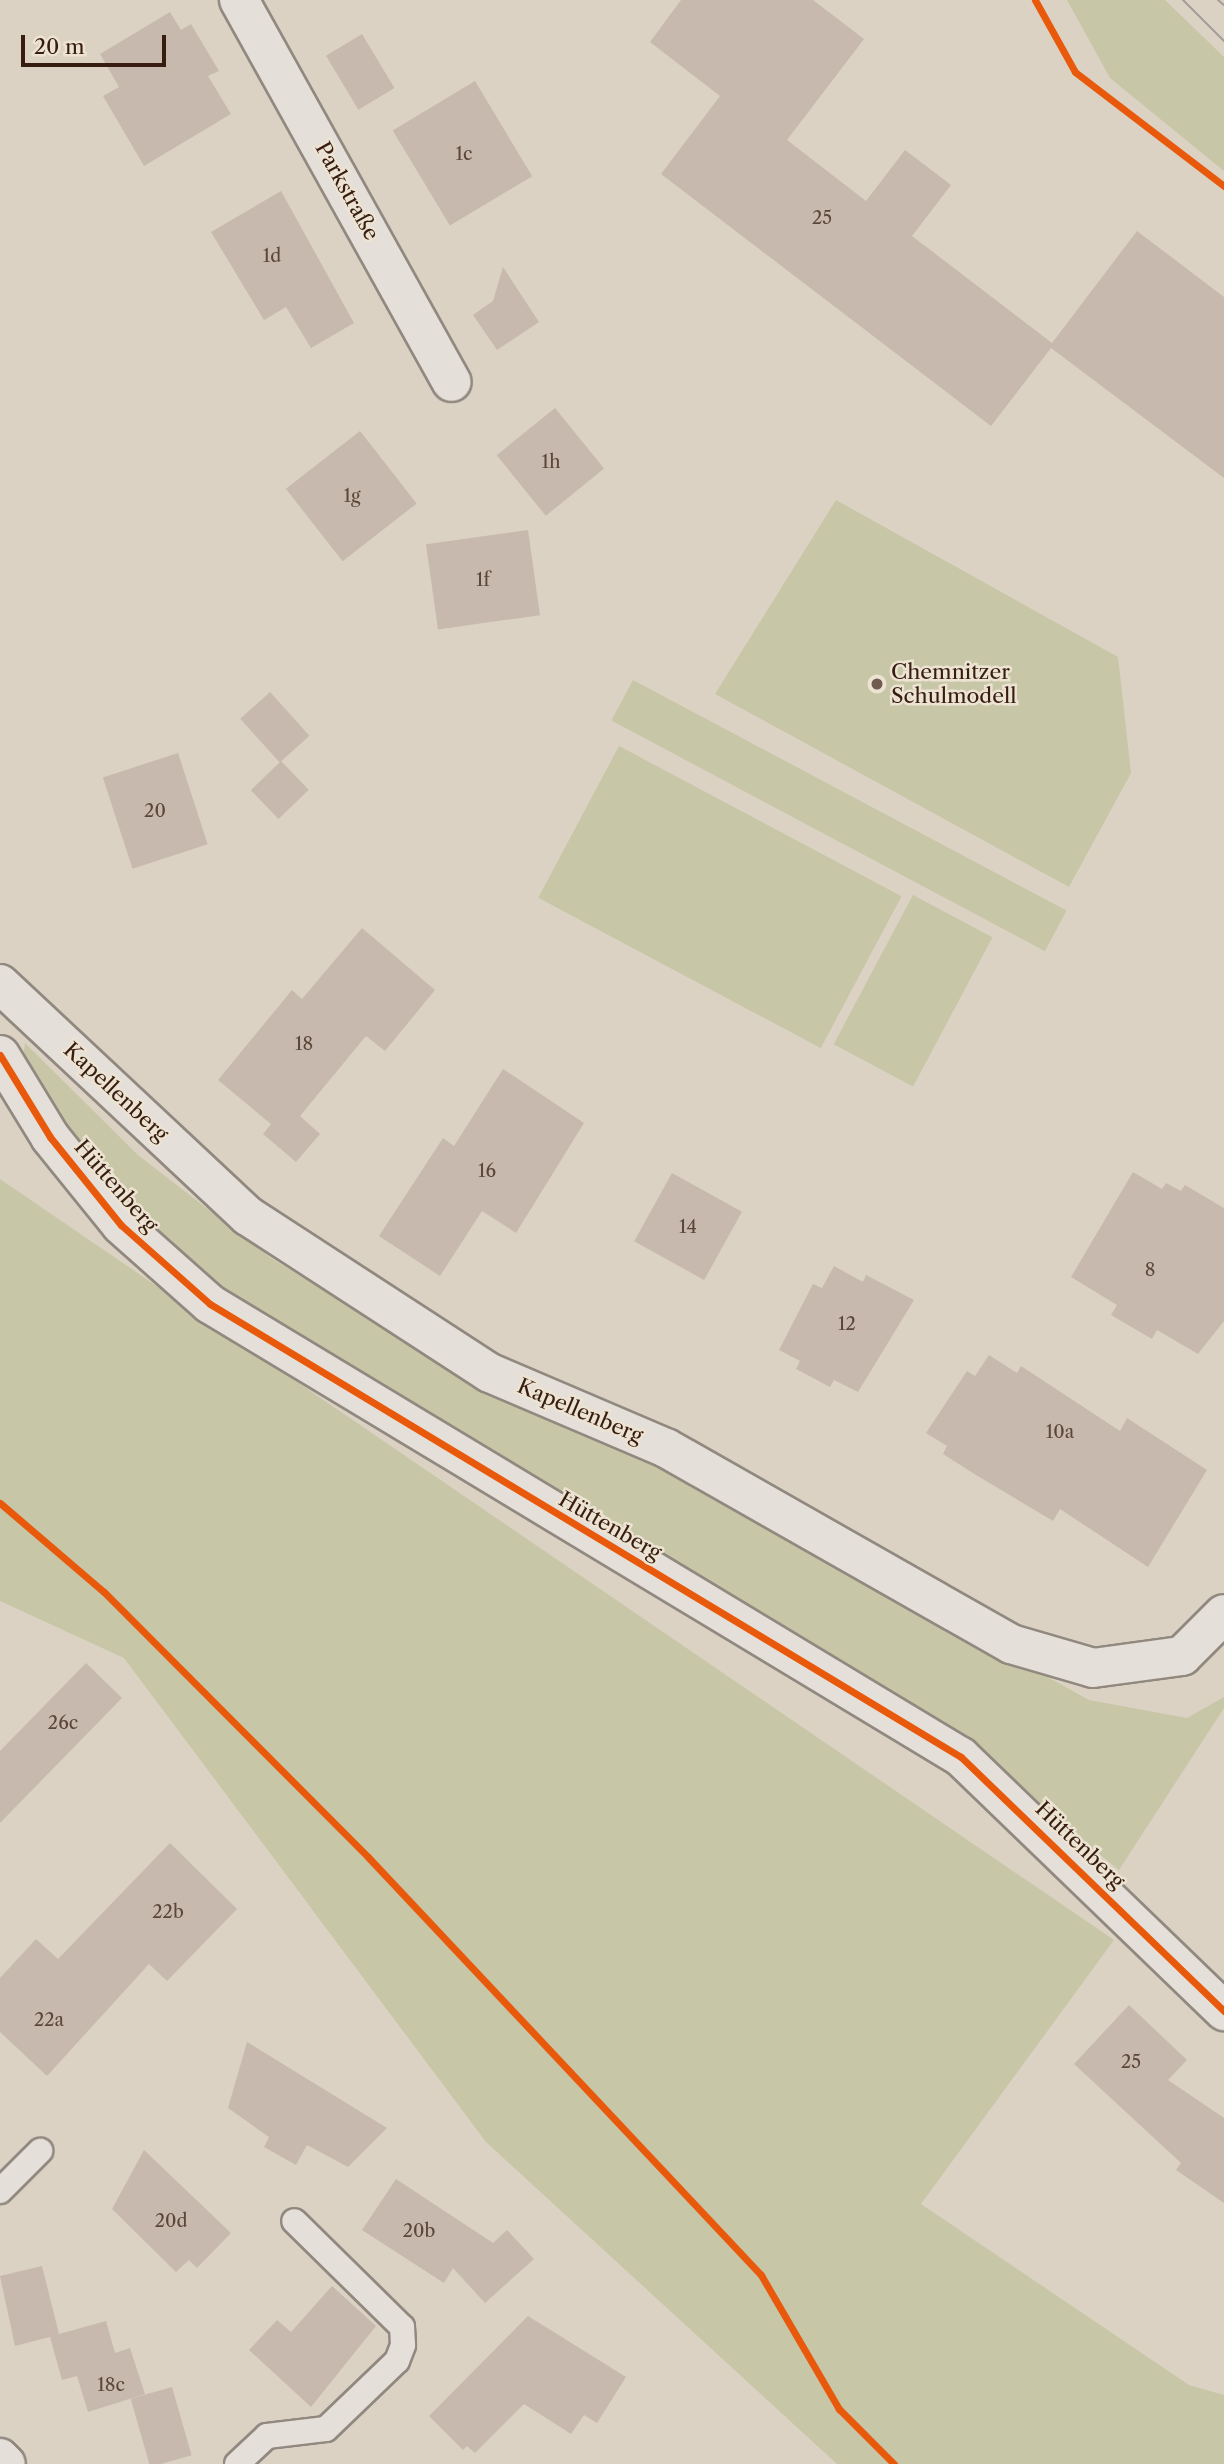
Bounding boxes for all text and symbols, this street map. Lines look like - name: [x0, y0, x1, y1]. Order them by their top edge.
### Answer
- scale bar: [24, 21, 170, 65]
- text: 20 m: [34, 34, 85, 59]
- street label: Parkstraße: [310, 138, 384, 244]
- house number: 1c: [455, 143, 473, 165]
- house number: 25: [812, 207, 832, 229]
- house number: 1d: [263, 245, 281, 267]
- house number: 1h: [542, 451, 560, 473]
- house number: 1g: [343, 485, 361, 507]
- house number: 1f: [476, 569, 490, 591]
- place label: Chemnitzer Schulmodell: [891, 659, 1016, 709]
- marker: Chemnitzer Schulmodell: [869, 676, 885, 692]
- house number: 20: [144, 800, 166, 822]
- house number: 18: [295, 1033, 313, 1055]
- street label: Kapellenberg: [58, 1037, 174, 1147]
- street label: Hüttenberg: [69, 1135, 163, 1237]
- house number: 16: [478, 1160, 496, 1182]
- house number: 14: [679, 1216, 697, 1238]
- house number: 8: [1145, 1259, 1155, 1281]
- house number: 12: [838, 1313, 856, 1335]
- street label: Kapellenberg: [514, 1373, 646, 1449]
- house number: 10a: [1046, 1421, 1074, 1443]
- street label: Hüttenberg: [554, 1487, 666, 1565]
- house number: 26c: [48, 1712, 78, 1734]
- street label: Hüttenberg: [1030, 1796, 1130, 1894]
- house number: 22b: [152, 1901, 184, 1923]
- house number: 22a: [34, 2009, 64, 2031]
- house number: 25: [1121, 2051, 1141, 2073]
- house number: 20d: [155, 2210, 187, 2232]
- house number: 20b: [403, 2220, 435, 2242]
- house number: 18c: [97, 2374, 125, 2396]

